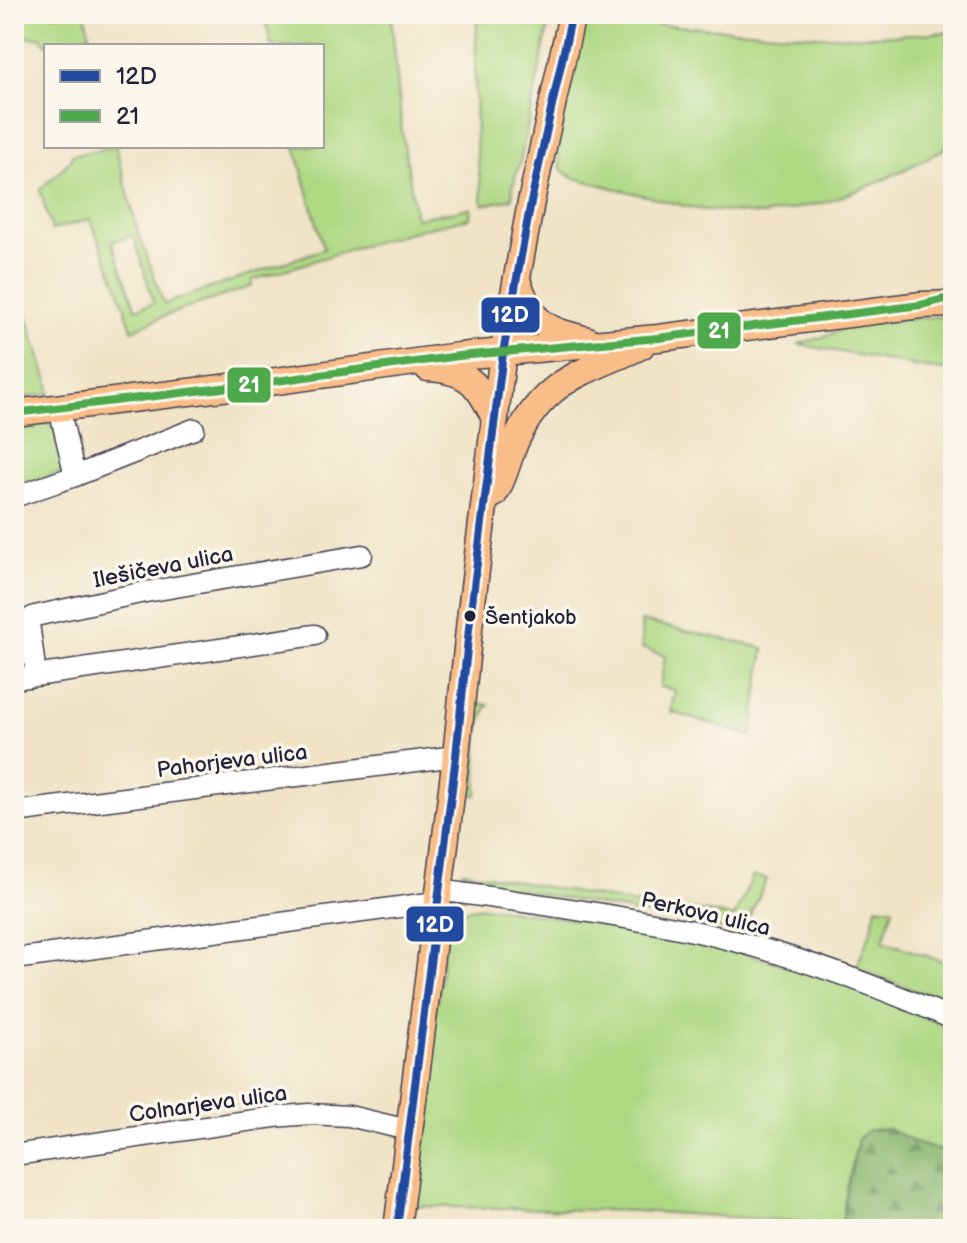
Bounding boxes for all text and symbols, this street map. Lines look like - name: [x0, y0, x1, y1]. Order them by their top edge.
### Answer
- legend: [44, 44, 324, 148]
- text: 12D: [116, 62, 157, 91]
- text: 21: [116, 102, 139, 131]
- line badge: 12D: [480, 296, 541, 334]
- text: 12D: [491, 302, 529, 329]
- line badge: 21: [696, 311, 742, 350]
- text: 21: [708, 318, 730, 345]
- line badge: 21: [226, 366, 272, 404]
- text: 21: [238, 372, 260, 399]
- street label: Ilešičeva ulica: [91, 541, 236, 594]
- place label: Šentjakob: [485, 605, 577, 630]
- marker: Šentjakob: [462, 608, 478, 624]
- street label: Pahorjeva ulica: [155, 739, 309, 784]
- street label: Perkova ulica: [638, 886, 773, 942]
- line badge: 12D: [405, 905, 465, 943]
- text: 12D: [416, 912, 454, 939]
- street label: Colnarjeva ulica: [128, 1080, 289, 1129]

